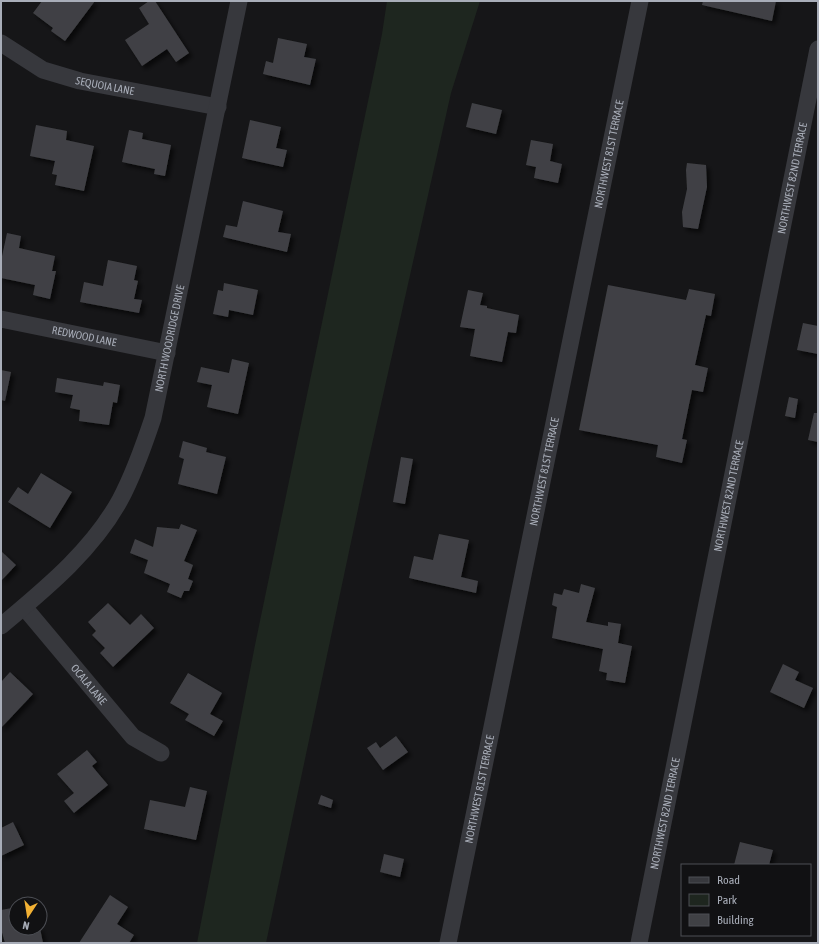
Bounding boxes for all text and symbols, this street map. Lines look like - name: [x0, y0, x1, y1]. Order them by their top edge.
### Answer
- street label: SEQUOIA LANE: [74, 74, 136, 97]
- street label: NORTHWEST 81ST TERRACE: [592, 99, 626, 209]
- street label: NORTHWEST 82ND TERRACE: [775, 121, 809, 235]
- street label: NORTH WOODRIDGE DRIVE: [152, 284, 186, 393]
- street label: REDWOOD LANE: [51, 324, 118, 349]
- street label: NORTHWEST 81ST TERRACE: [527, 416, 561, 527]
- street label: NORTHWEST 82ND TERRACE: [712, 439, 746, 553]
- street label: OCALA LANE: [69, 662, 109, 707]
- street label: NORTHWEST 81ST TERRACE: [462, 734, 496, 844]
- street label: NORTHWEST 82ND TERRACE: [648, 756, 682, 870]
- legend: [681, 864, 811, 936]
- text: Road: [717, 873, 740, 887]
- text: Park: [717, 893, 738, 907]
- north arrow: [8, 896, 48, 936]
- text: Building: [717, 913, 755, 927]
- text: N: [21, 919, 30, 932]

